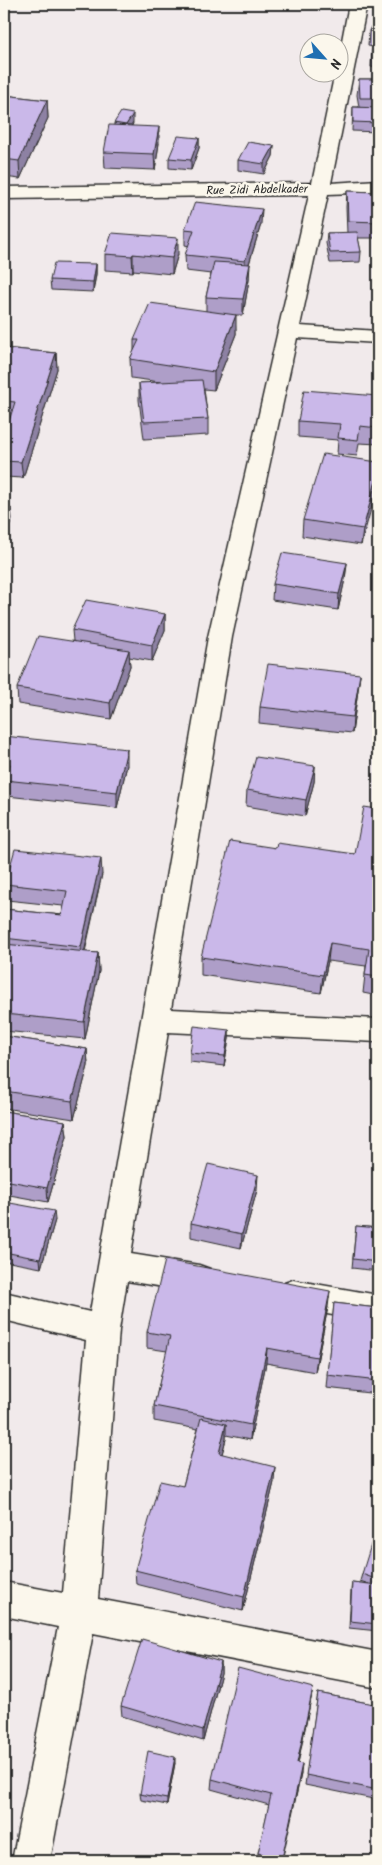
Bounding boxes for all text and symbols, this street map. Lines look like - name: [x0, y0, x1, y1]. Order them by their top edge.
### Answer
- north arrow: [300, 32, 350, 82]
- text: N: [323, 55, 347, 73]
- street label: Rue Zidi Abdelkader: [206, 180, 309, 200]

